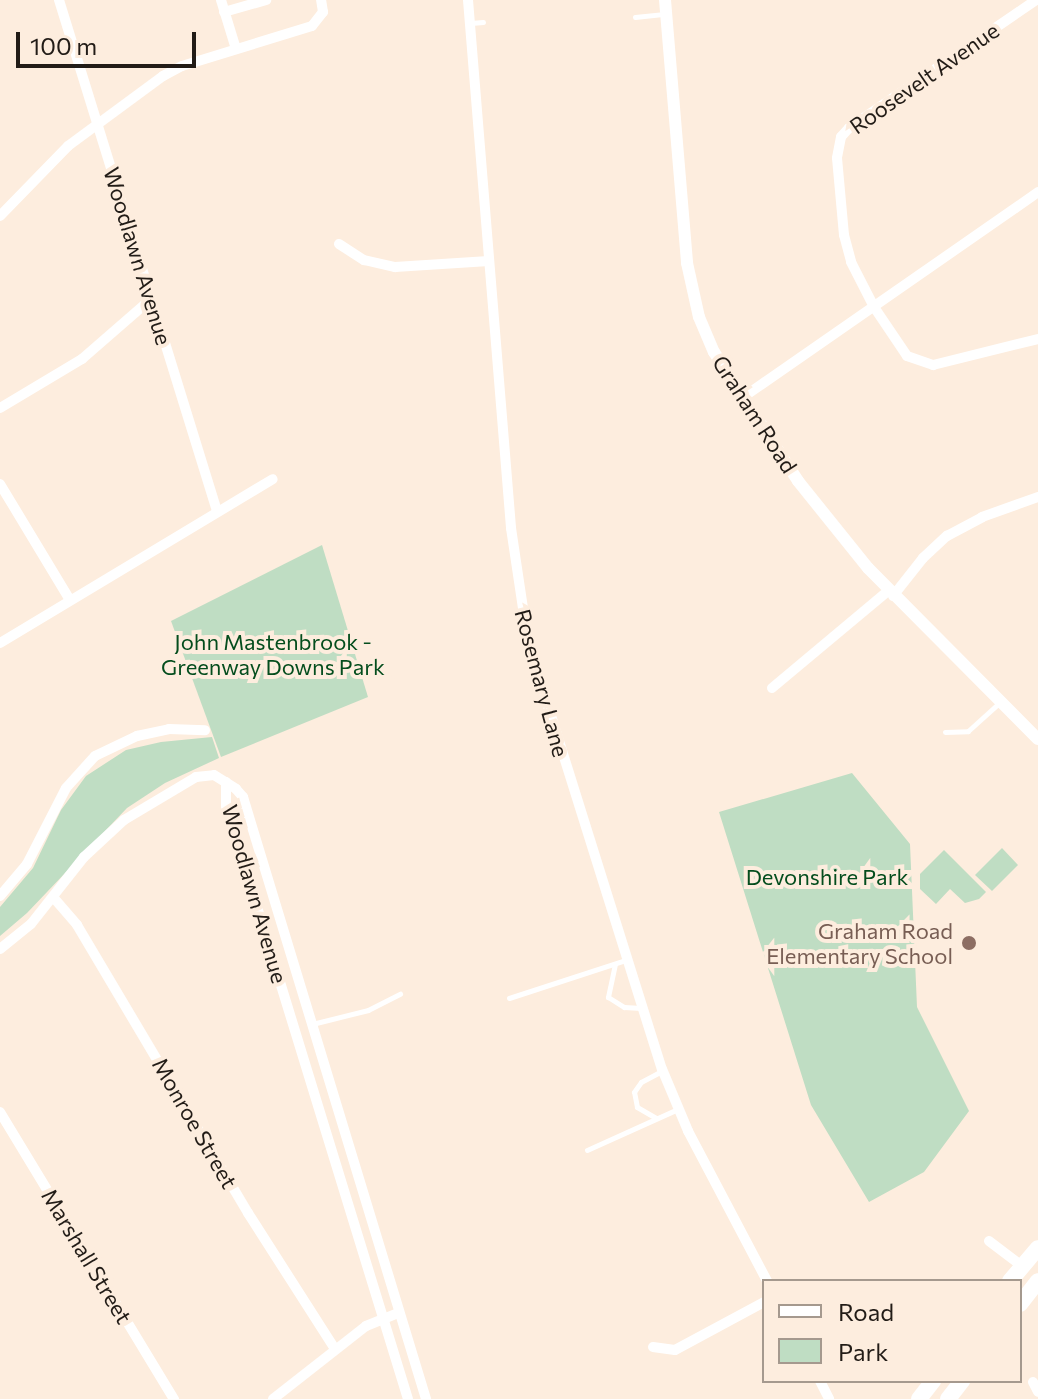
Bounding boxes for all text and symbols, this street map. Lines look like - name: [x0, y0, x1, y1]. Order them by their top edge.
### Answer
- scale bar: [20, 16, 200, 66]
- street label: Roosevelt Avenue: [844, 17, 1004, 139]
- text: 100 m: [30, 31, 97, 60]
- street label: Woodlawn Avenue: [98, 164, 178, 348]
- street label: Graham Road: [707, 350, 803, 478]
- street label: Rosemary Lane: [510, 606, 574, 760]
- park label: John Mastenbrook - Greenway Downs Park: [161, 628, 385, 680]
- street label: Woodlawn Avenue: [217, 802, 293, 986]
- park label: Devonshire Park: [746, 864, 908, 890]
- place label: Graham Road Elementary School: [766, 917, 953, 968]
- marker: Graham Road Elementary School: [960, 934, 978, 952]
- street label: Monroe Street: [147, 1053, 243, 1193]
- street label: Marshall Street: [36, 1184, 138, 1328]
- legend: [762, 1279, 1022, 1383]
- text: Road: [838, 1297, 894, 1326]
- text: Park: [838, 1337, 888, 1366]

